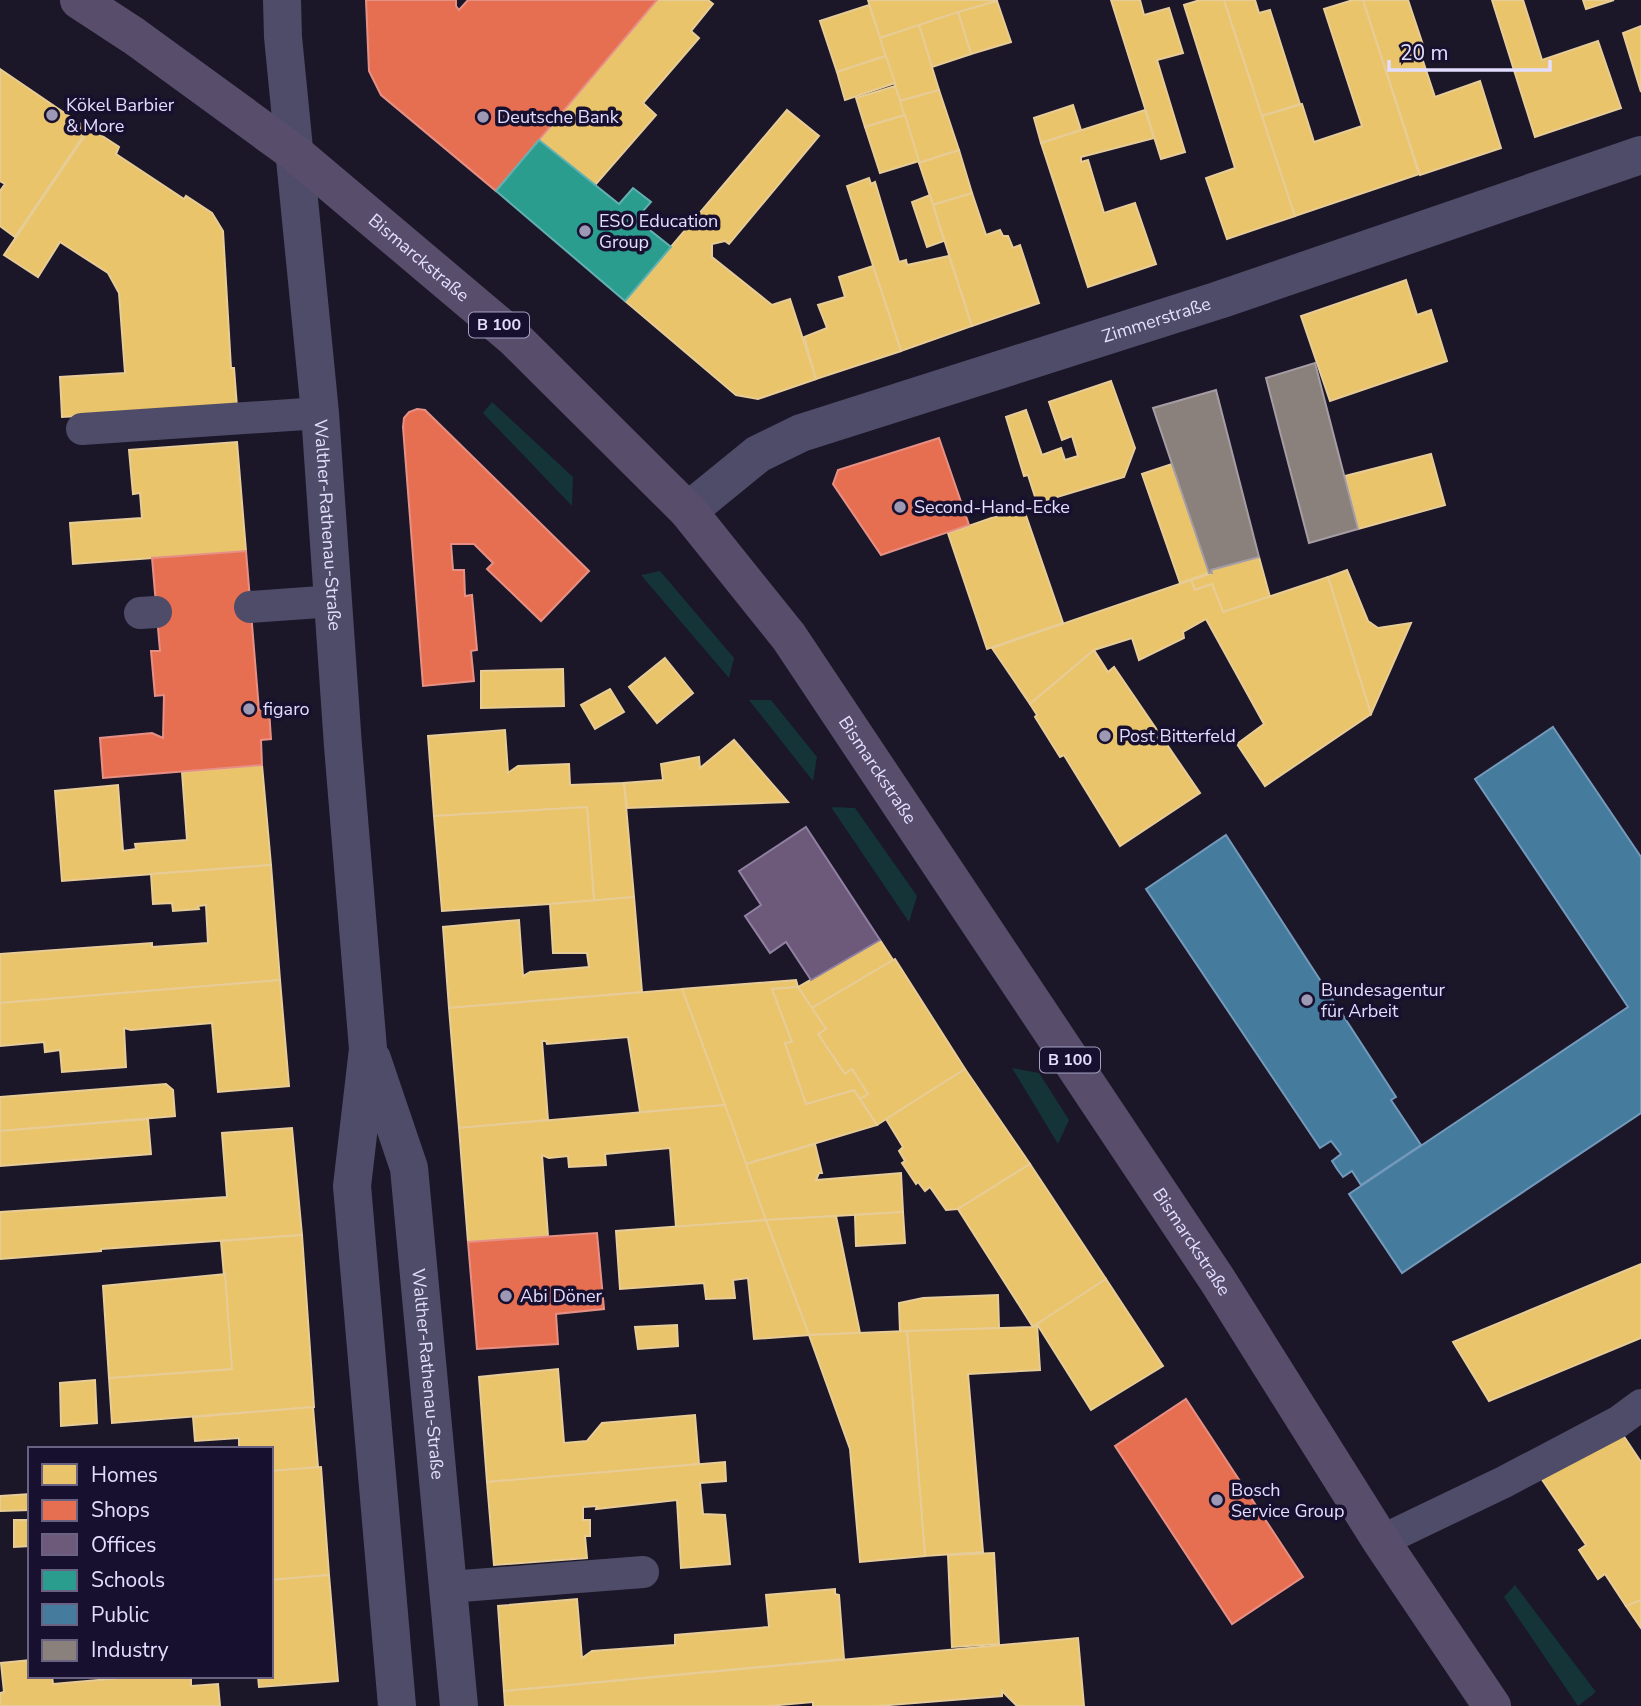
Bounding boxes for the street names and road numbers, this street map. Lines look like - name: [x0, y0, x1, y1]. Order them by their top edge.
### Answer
- street label: Bismarckstraße: [363, 208, 474, 307]
- street label: Zimmerstraße: [1099, 291, 1214, 349]
- road number: B 100: [469, 312, 529, 338]
- street label: Walther-Rathenau-Straße: [308, 418, 347, 632]
- street label: Bismarckstraße: [833, 711, 922, 829]
- road number: B 100: [1040, 1048, 1100, 1072]
- street label: Bismarckstraße: [1147, 1183, 1236, 1300]
- street label: Walther-Rathenau-Straße: [406, 1267, 450, 1481]

